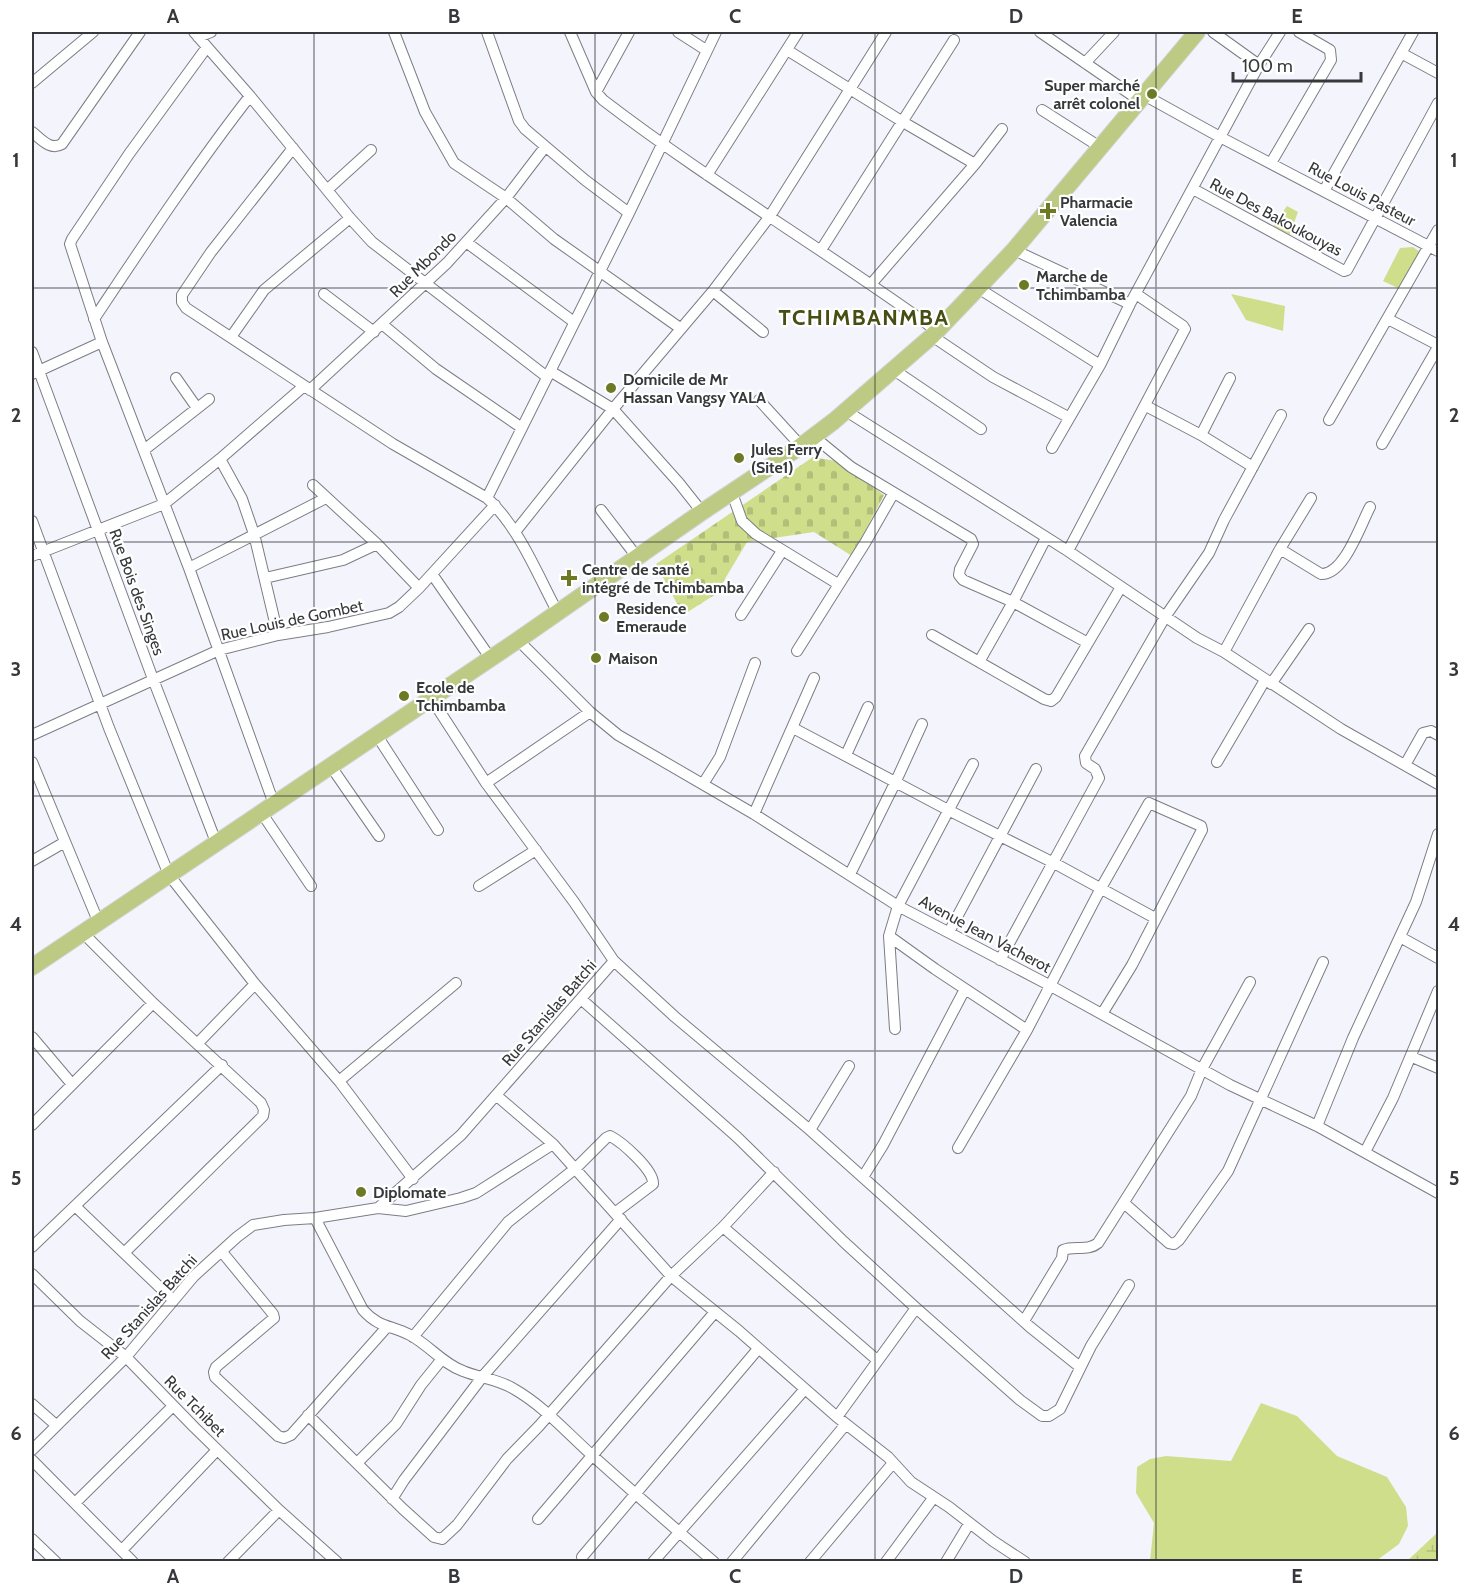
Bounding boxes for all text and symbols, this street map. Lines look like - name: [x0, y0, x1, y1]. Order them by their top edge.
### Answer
- text: A: [167, 4, 180, 28]
- text: B: [448, 4, 460, 28]
- text: C: [729, 4, 741, 28]
- text: D: [1009, 4, 1023, 28]
- text: E: [1291, 4, 1303, 28]
- scale bar: [1233, 45, 1360, 83]
- text: 100 m: [1242, 55, 1293, 77]
- place label: Super marché arrêt colonel: [1044, 76, 1140, 113]
- marker: Super marché arrêt colonel: [1145, 87, 1159, 101]
- text: 1: [12, 148, 20, 172]
- text: 1: [1450, 148, 1458, 172]
- street label: Rue Louis Pasteur: [1305, 158, 1420, 231]
- street label: Rue Des Bakoukouyas: [1207, 174, 1346, 260]
- place label: Pharmacie Valencia: [1060, 193, 1133, 230]
- marker: Pharmacie Valencia: [1041, 204, 1055, 218]
- street label: Rue Mbondo: [386, 226, 461, 301]
- place label: Marche de Tchimbamba: [1036, 267, 1126, 304]
- marker: Marche de Tchimbamba: [1017, 278, 1031, 292]
- district label: TCHIMBANMBA: [779, 304, 949, 331]
- place label: Domicile de Mr Hassan Vangsy YALA: [623, 370, 766, 407]
- marker: Domicile de Mr Hassan Vangsy YALA: [604, 381, 618, 395]
- text: 2: [11, 403, 21, 427]
- text: 2: [1449, 403, 1459, 427]
- place label: Jules Ferry (Site1): [750, 440, 823, 477]
- marker: Jules Ferry (Site1): [732, 451, 746, 465]
- street label: Rue Bois des Singes: [105, 526, 169, 658]
- place label: Centre de santé intégré de Tchimbamba: [582, 560, 744, 597]
- marker: Centre de santé intégré de Tchimbamba: [560, 569, 578, 587]
- street label: Rue Louis de Gombet: [219, 596, 365, 644]
- place label: Residence Emeraude: [616, 599, 686, 636]
- marker: Residence Emeraude: [597, 610, 611, 624]
- place label: Maison: [608, 649, 658, 668]
- marker: Maison: [589, 651, 603, 665]
- text: 3: [11, 657, 21, 681]
- text: 3: [1449, 657, 1459, 681]
- place label: Ecole de Tchimbamba: [416, 678, 506, 715]
- marker: Ecole de Tchimbamba: [397, 689, 411, 703]
- street label: Avenue Jean Vacherot: [916, 891, 1055, 977]
- text: 4: [10, 912, 22, 936]
- text: 4: [1448, 912, 1460, 936]
- street label: Rue Stanislas Batchi: [498, 956, 600, 1070]
- text: 5: [11, 1166, 21, 1190]
- text: 5: [1449, 1166, 1459, 1190]
- place label: Diplomate: [373, 1183, 446, 1202]
- marker: Diplomate: [354, 1185, 368, 1199]
- street label: Rue Stanislas Batchi: [97, 1251, 201, 1363]
- street label: Rue Tchibet: [160, 1371, 230, 1441]
- text: 6: [10, 1421, 22, 1445]
- text: 6: [1448, 1421, 1460, 1445]
- text: A: [167, 1564, 180, 1588]
- text: B: [448, 1564, 460, 1588]
- text: C: [729, 1564, 741, 1588]
- text: D: [1009, 1564, 1023, 1588]
- text: E: [1291, 1564, 1303, 1588]

